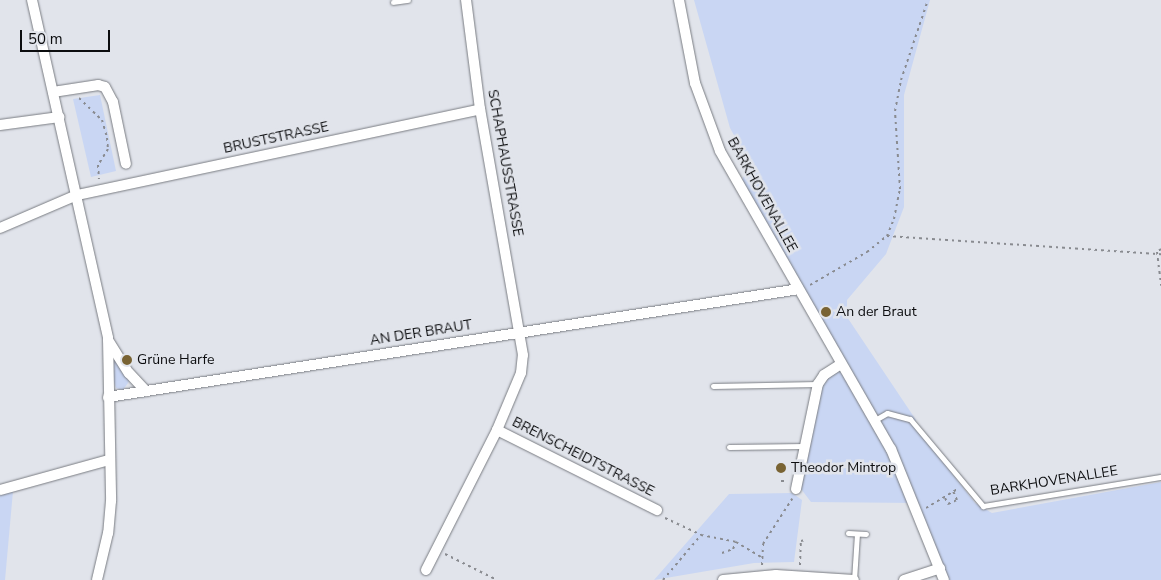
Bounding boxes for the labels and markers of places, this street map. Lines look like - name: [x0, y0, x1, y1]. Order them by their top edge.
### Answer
- place label: An der Braut: [836, 304, 917, 320]
- marker: An der Braut: [820, 306, 832, 318]
- place label: Grüne Harfe: [137, 352, 214, 368]
- marker: Grüne Harfe: [121, 354, 133, 366]
- place label: Theodor Mintrop: [791, 460, 896, 476]
- marker: Theodor Mintrop: [775, 462, 787, 474]

